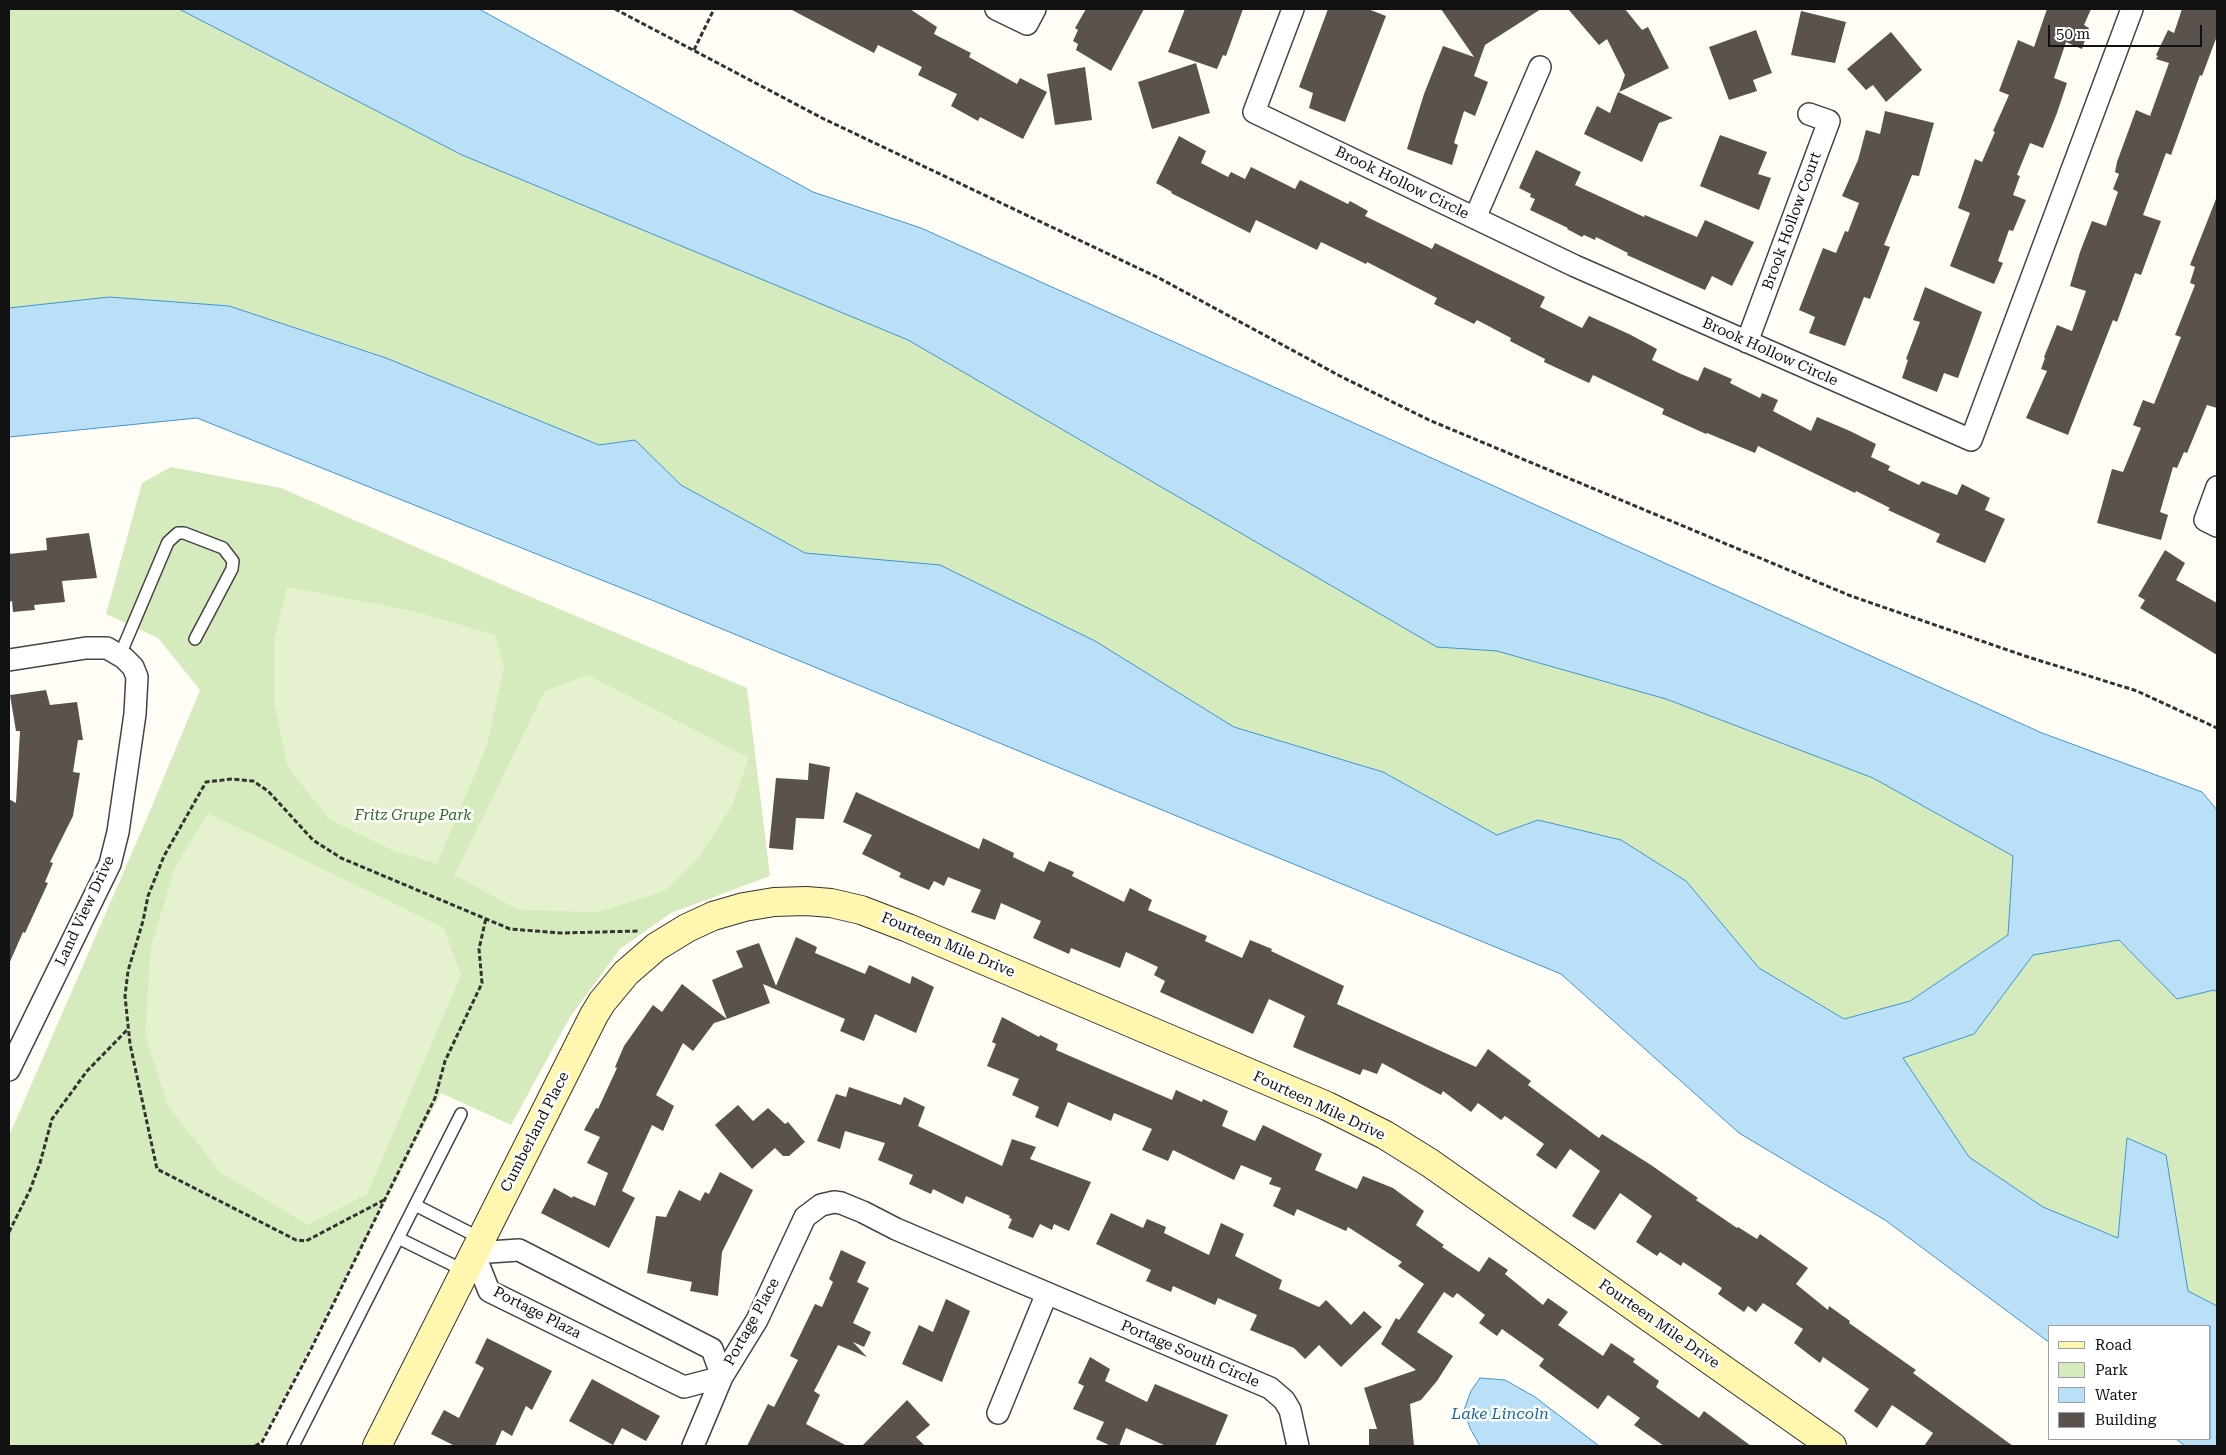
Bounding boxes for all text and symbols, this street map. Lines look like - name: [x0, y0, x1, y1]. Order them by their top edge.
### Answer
- scale bar: [2051, 15, 2205, 47]
- text: 50 m: [2056, 25, 2090, 43]
- street label: Brook Hollow Circle: [1332, 143, 1472, 223]
- street label: Brook Hollow Court: [1759, 150, 1825, 292]
- street label: Brook Hollow Circle: [1699, 314, 1841, 390]
- park label: Fritz Grupe Park: [355, 807, 471, 825]
- street label: Land View Drive: [52, 853, 118, 969]
- street label: Fourteen Mile Drive: [878, 909, 1018, 981]
- street label: Fourteen Mile Drive: [1250, 1067, 1388, 1145]
- street label: Cumberland Place: [497, 1069, 573, 1195]
- street label: Portage Place: [720, 1275, 784, 1369]
- street label: Fourteen Mile Drive: [1595, 1275, 1723, 1373]
- street label: Portage Plaza: [490, 1283, 584, 1343]
- street label: Portage South Circle: [1118, 1317, 1262, 1391]
- legend: [2048, 1325, 2211, 1440]
- text: Road: [2095, 1336, 2132, 1354]
- text: Park: [2095, 1361, 2128, 1379]
- text: Water: [2095, 1386, 2137, 1404]
- water label: Lake Lincoln: [1451, 1404, 1549, 1424]
- text: Building: [2095, 1411, 2156, 1429]

